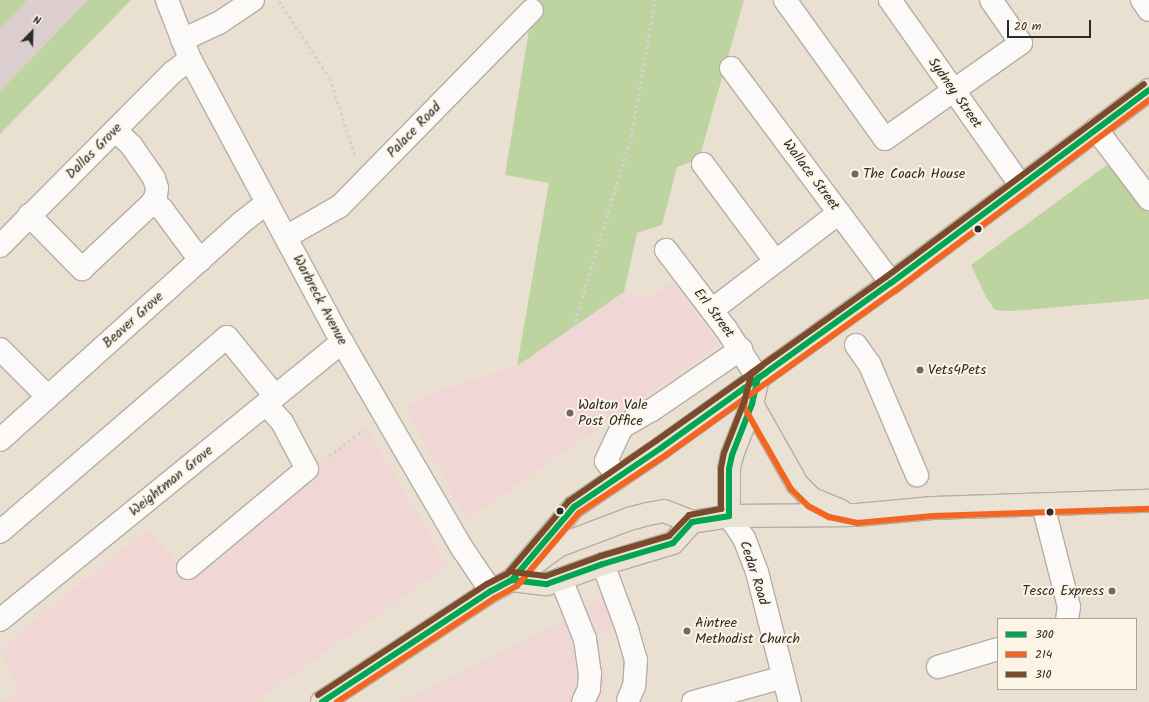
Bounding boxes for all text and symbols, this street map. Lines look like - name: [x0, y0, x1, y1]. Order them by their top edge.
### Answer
- text: N: [30, 11, 43, 31]
- north arrow: [12, 12, 52, 52]
- scale bar: [1009, 12, 1093, 38]
- text: 20 m: [1014, 17, 1041, 36]
- street label: Sydney Street: [924, 54, 986, 132]
- street label: Palace Road: [384, 99, 444, 161]
- street label: Dallas Grove: [62, 119, 126, 183]
- street label: Wallace Street: [779, 136, 843, 214]
- place label: The Coach House: [863, 166, 965, 182]
- marker: The Coach House: [850, 169, 860, 179]
- unlabelled marker: [973, 224, 983, 234]
- street label: Warbreck Avenue: [289, 252, 351, 348]
- street label: Erl Street: [690, 285, 738, 341]
- street label: Beaver Grove: [99, 288, 167, 352]
- place label: Vets4Pets: [928, 362, 986, 378]
- marker: Vets4Pets: [915, 365, 925, 375]
- place label: Walton Vale Post Office: [578, 397, 648, 430]
- marker: Walton Vale Post Office: [565, 408, 575, 418]
- street label: Weightman Grove: [126, 442, 216, 520]
- unlabelled marker: [555, 506, 565, 516]
- unlabelled marker: [1045, 507, 1055, 517]
- street label: Cedar Road: [736, 539, 772, 607]
- place label: Tesco Express: [1022, 583, 1104, 599]
- marker: Tesco Express: [1107, 586, 1117, 596]
- place label: Aintree Methodist Church: [695, 615, 800, 648]
- legend: [997, 618, 1137, 690]
- text: 300: [1035, 625, 1054, 644]
- marker: Aintree Methodist Church: [682, 626, 692, 636]
- text: 214: [1035, 645, 1052, 664]
- text: 310: [1035, 665, 1052, 684]

